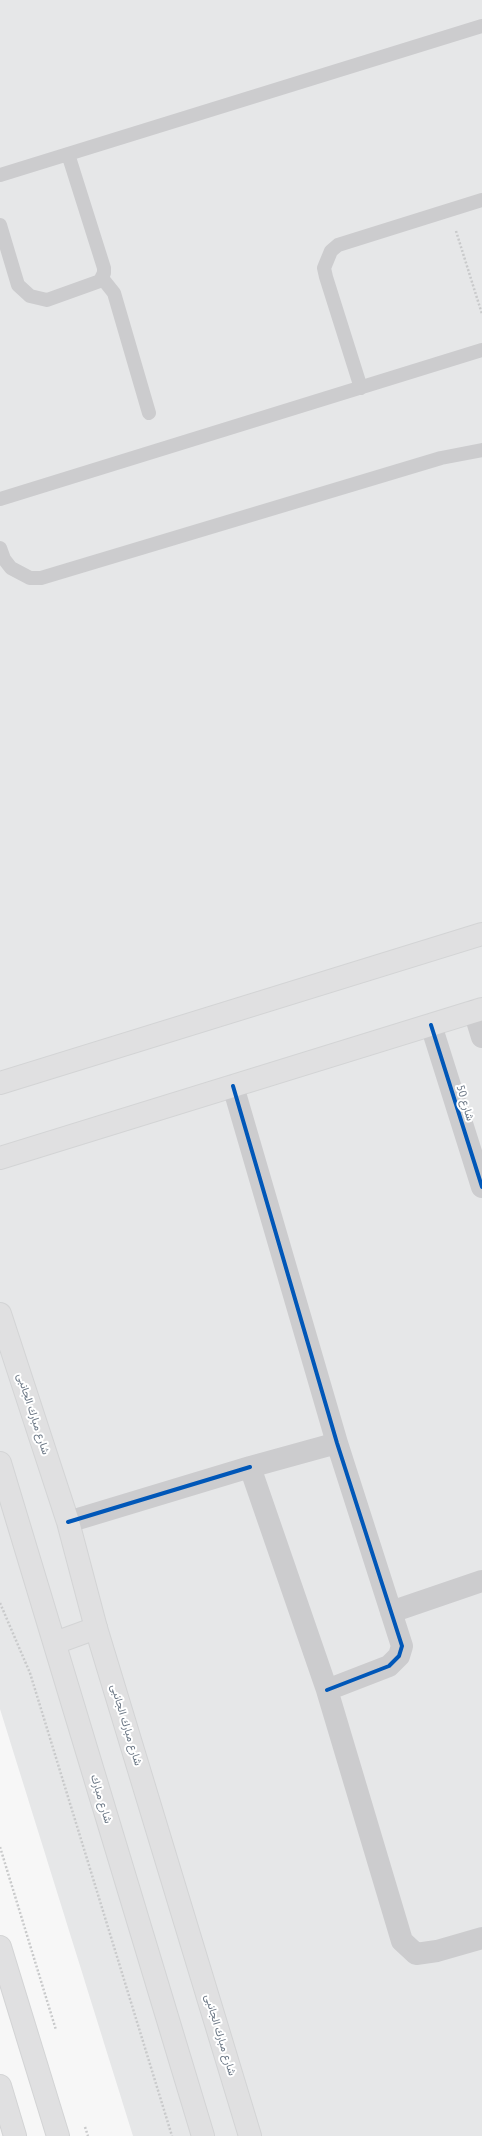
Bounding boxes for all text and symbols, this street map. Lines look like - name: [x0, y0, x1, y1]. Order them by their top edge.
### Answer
- street label: شارع 50: [453, 1083, 477, 1123]
- street label: شارع مبارك الجانبى: [14, 1372, 52, 1456]
- street label: شارع مبارك الجانبى: [107, 1683, 145, 1767]
- street label: شارع مبارك: [87, 1773, 115, 1825]
- street label: شارع مبارك الجانبى: [201, 1993, 239, 2077]

